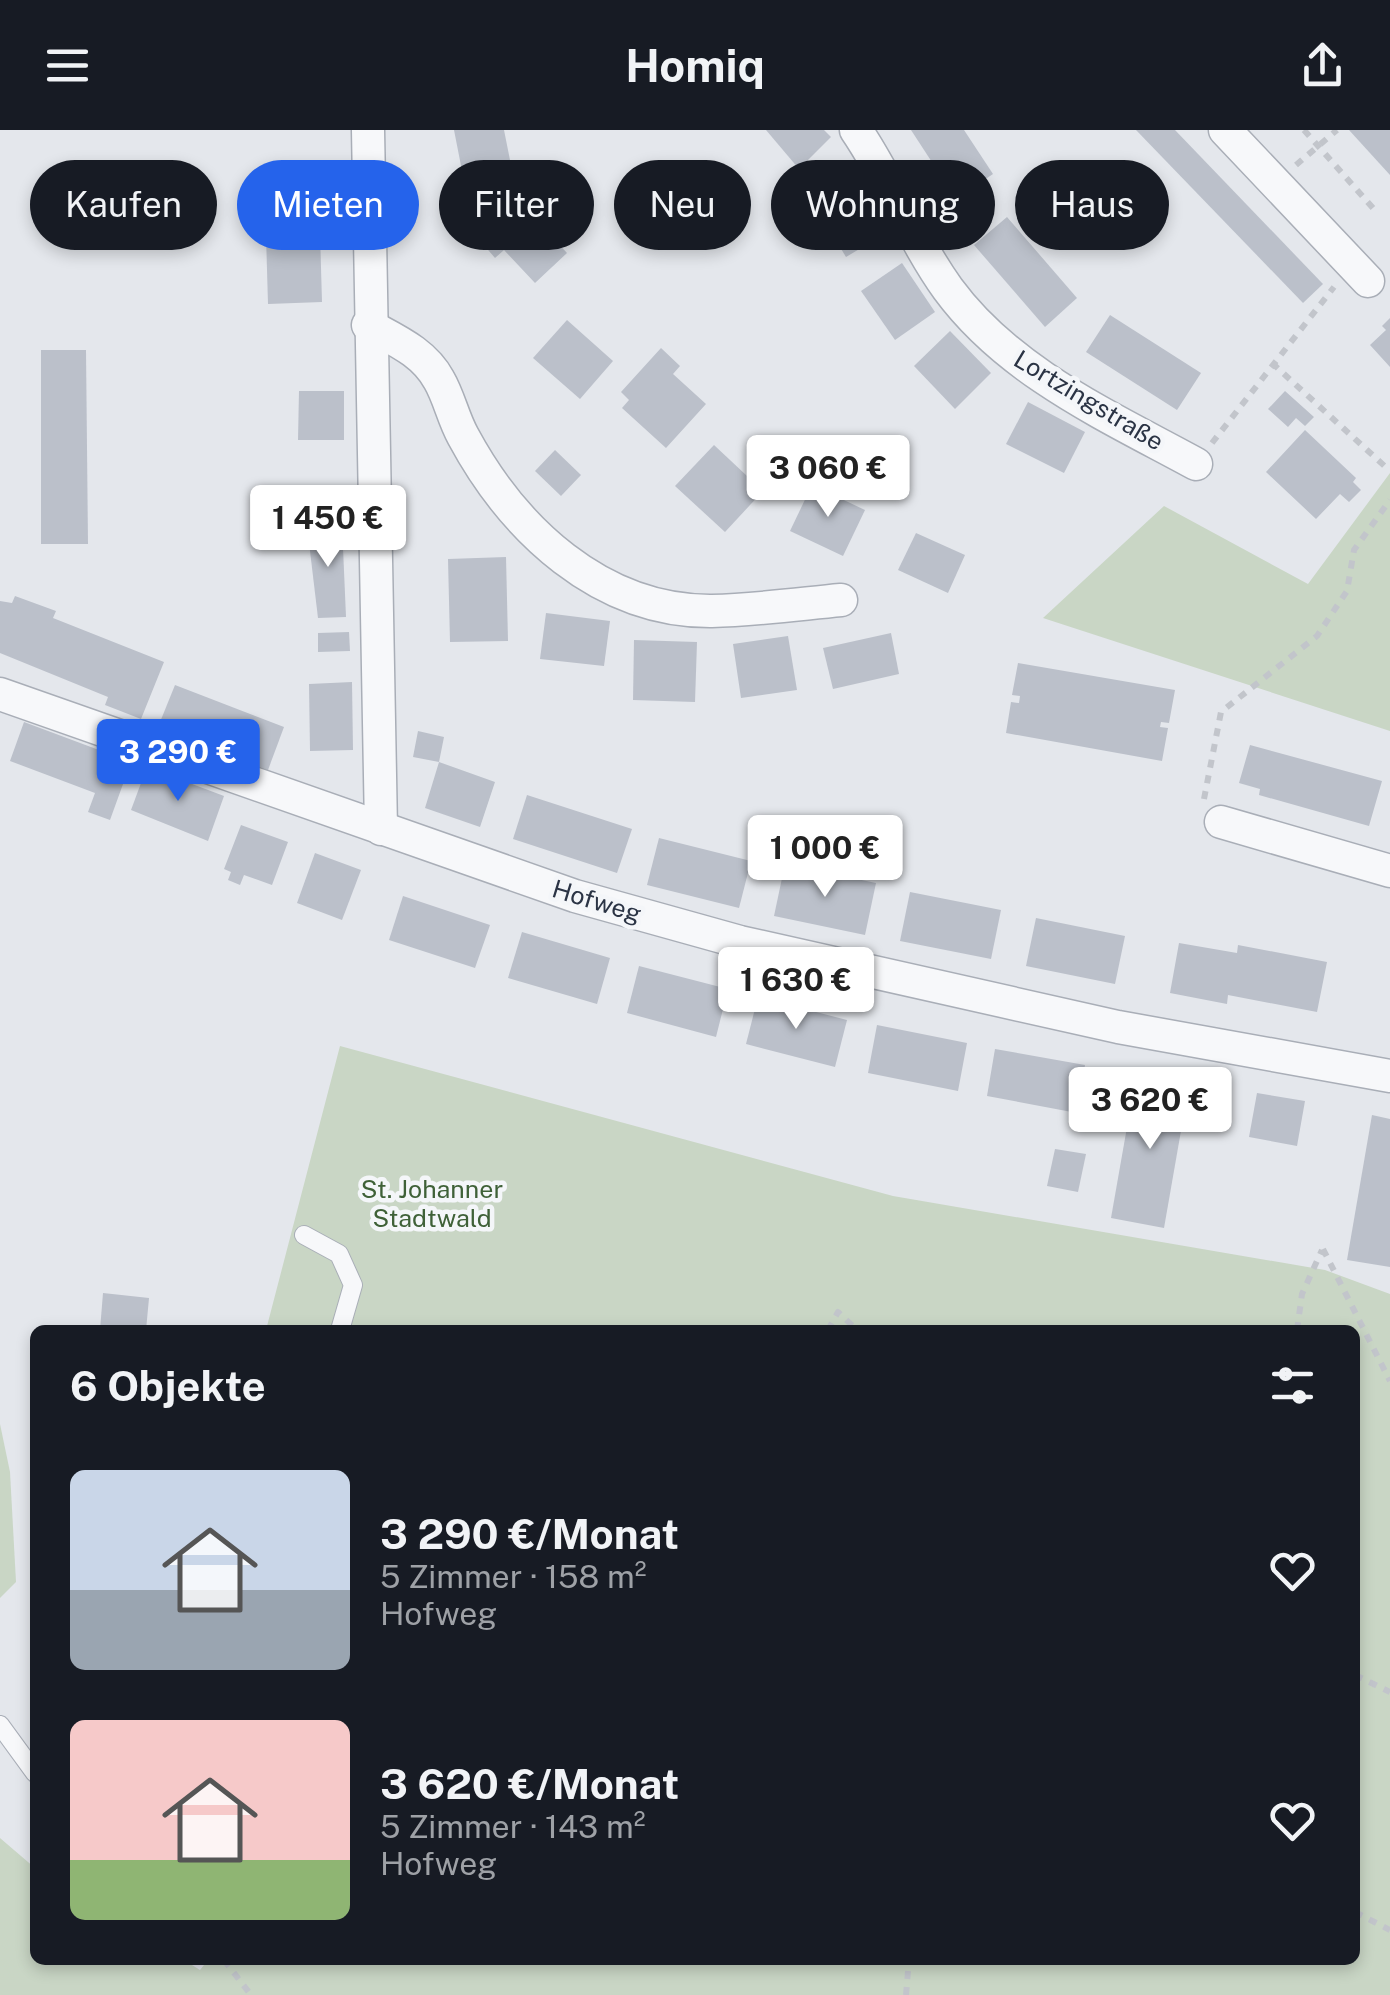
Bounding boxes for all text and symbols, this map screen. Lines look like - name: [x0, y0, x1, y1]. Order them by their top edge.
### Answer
- icon: menu: [40, 38, 95, 93]
- icon: share: [1295, 38, 1350, 93]
- text: Homiq: [625, 39, 765, 92]
- chip: Kaufen: [30, 160, 217, 250]
- chip: Mieten: [237, 160, 419, 250]
- chip: Filter: [439, 160, 594, 250]
- chip: Neu: [614, 160, 751, 250]
- chip: Wohnung: [771, 160, 995, 250]
- chip: Haus: [1015, 160, 1169, 250]
- street label: Lortzingstraße: [1009, 344, 1169, 456]
- pin: 3 060 €: [736, 435, 920, 520]
- text: 3 060 €: [769, 449, 887, 486]
- pin: 1 450 €: [236, 485, 420, 570]
- text: 1 450 €: [272, 499, 384, 536]
- pin: 3 290 €: [86, 719, 270, 804]
- text: 3 290 €: [119, 733, 237, 770]
- pin: 1 000 €: [733, 815, 917, 900]
- text: 1 000 €: [770, 829, 880, 866]
- street label: Hofweg: [549, 873, 645, 929]
- pin: 1 630 €: [704, 947, 888, 1032]
- text: 1 630 €: [740, 961, 852, 998]
- pin: 3 620 €: [1058, 1067, 1242, 1152]
- text: 3 620 €: [1091, 1081, 1209, 1118]
- park label: St. Johanner Stadtwald: [361, 1174, 503, 1233]
- icon: filters: [1265, 1358, 1320, 1413]
- text: 6 Objekte: [70, 1361, 266, 1410]
- text: 3 290 €/Monat: [380, 1509, 679, 1558]
- icon: home: [150, 1510, 270, 1630]
- icon: heart: [1265, 1543, 1320, 1598]
- text: 5 Zimmer · 158 m²: [380, 1558, 646, 1595]
- text: Hofweg: [380, 1595, 497, 1632]
- text: 3 620 €/Monat: [380, 1759, 679, 1808]
- icon: home: [150, 1760, 270, 1880]
- icon: heart: [1265, 1793, 1320, 1848]
- text: 5 Zimmer · 143 m²: [380, 1808, 645, 1845]
- text: Hofweg: [380, 1845, 497, 1882]

